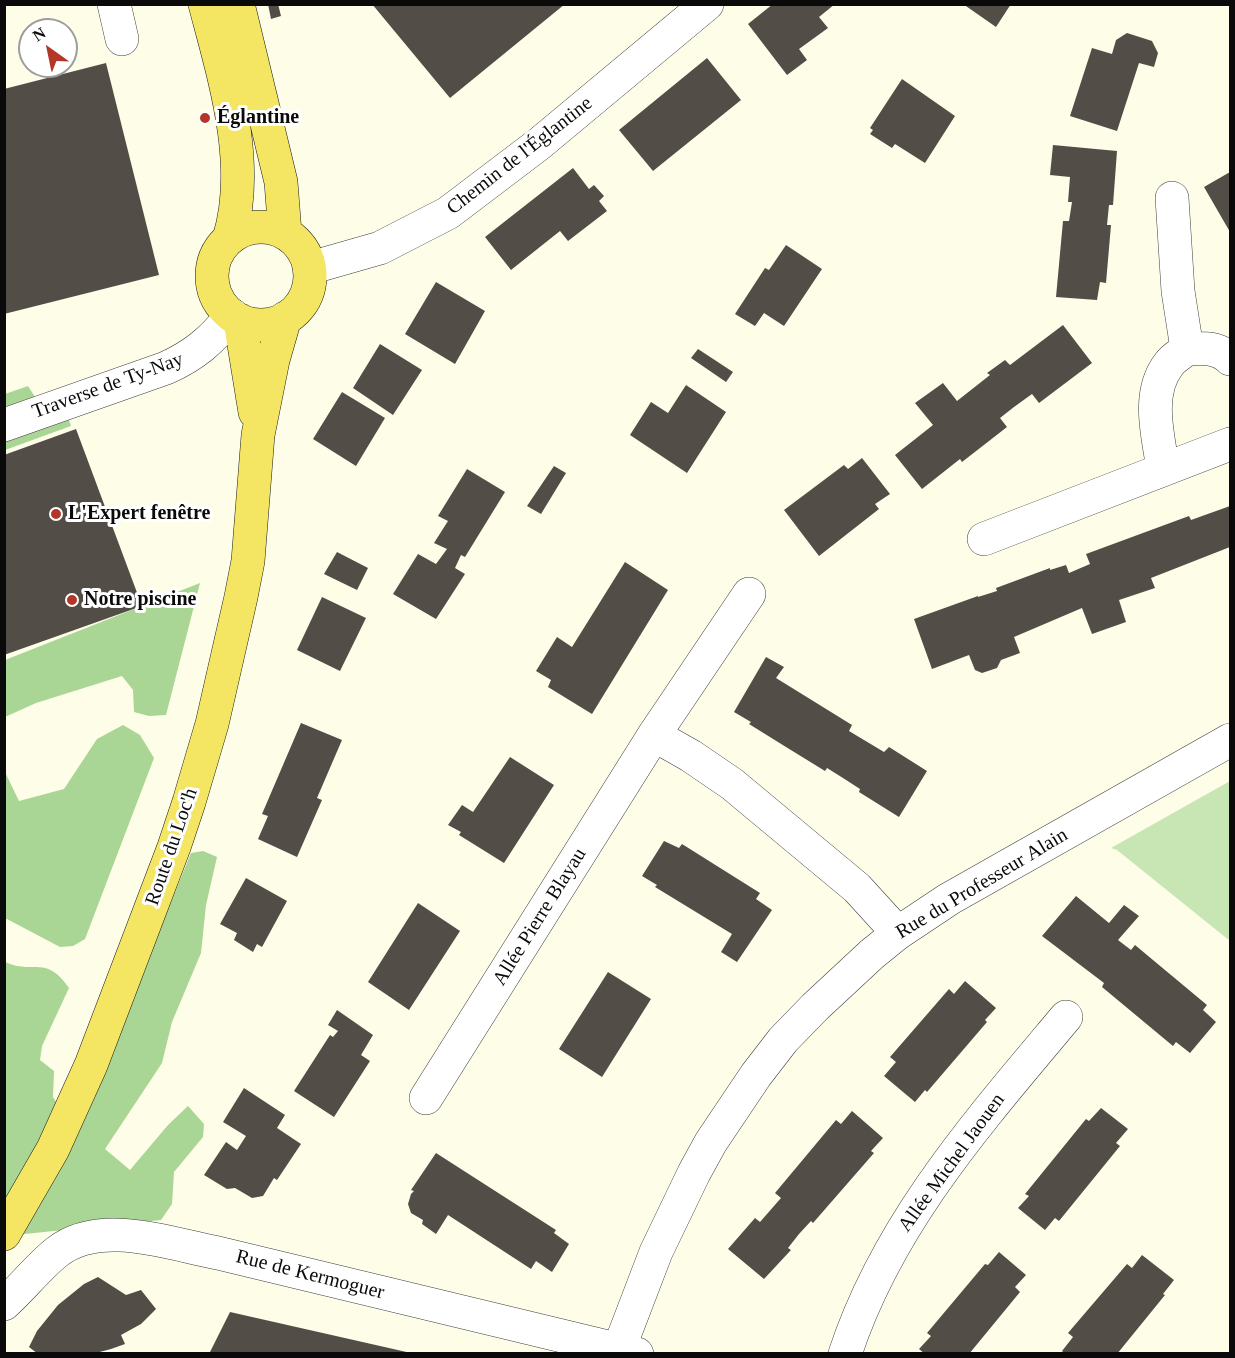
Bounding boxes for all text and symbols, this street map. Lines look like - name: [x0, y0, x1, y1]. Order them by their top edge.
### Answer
- north arrow: [18, 18, 78, 78]
- text: N: [30, 24, 48, 44]
- street label: Chemin de l'Églantine: [442, 92, 598, 220]
- place label: Églantine: [217, 106, 299, 130]
- marker: Églantine: [198, 111, 212, 125]
- street label: Traverse de Ty-Nay: [29, 348, 187, 424]
- place label: L'Expert fenêtre: [68, 502, 210, 526]
- marker: L'Expert fenêtre: [49, 507, 63, 521]
- place label: Notre piscine: [84, 588, 196, 612]
- marker: Notre piscine: [65, 593, 79, 607]
- street label: Route du Loc'h: [141, 785, 203, 909]
- street label: Rue du Professeur Alain: [892, 823, 1072, 945]
- street label: Allée Pierre Blayau: [488, 844, 592, 990]
- street label: Allée Michel Jaouen: [894, 1089, 1010, 1237]
- street label: Rue de Kermoguer: [233, 1245, 387, 1305]

